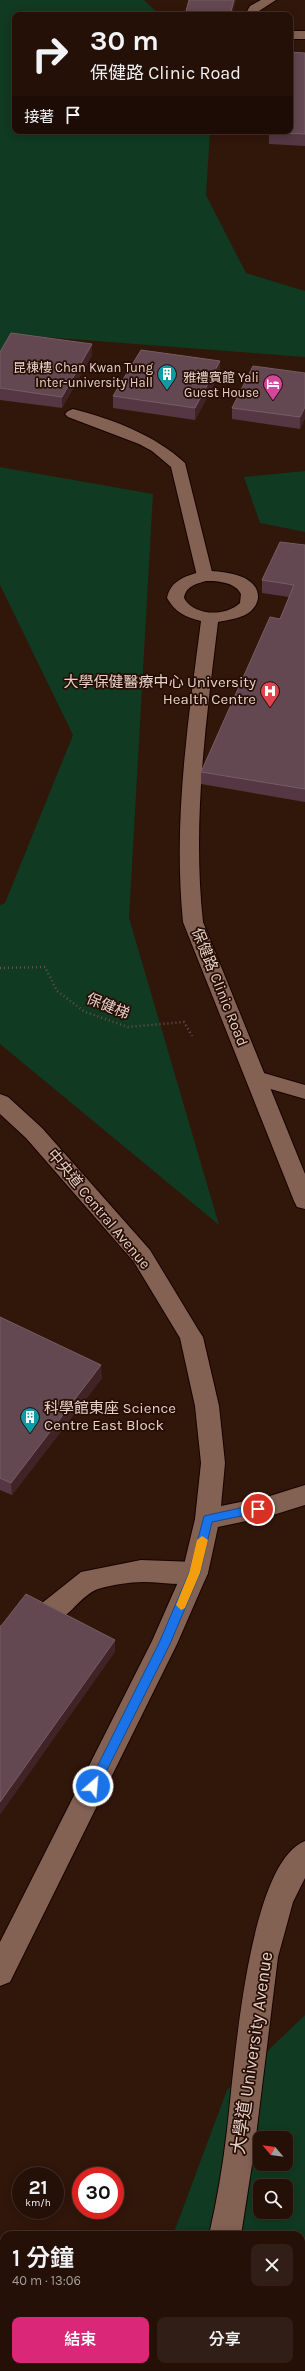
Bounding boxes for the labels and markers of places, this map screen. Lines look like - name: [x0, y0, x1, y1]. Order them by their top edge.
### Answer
- place label: 昆棟樓 Chan Kwan Tung Inter-university Hall: [13, 360, 154, 390]
- building icon: 昆棟樓 Chan Kwan Tung Inter-university Hall: [156, 363, 178, 391]
- place label: 雅禮賓館 Yali Guest House: [183, 370, 259, 400]
- hotel icon: 雅禮賓館 Yali Guest House: [262, 373, 284, 401]
- place label: 大學保健醫療中心 University Health Centre: [63, 673, 256, 708]
- hospital icon: 大學保健醫療中心 University Health Centre: [259, 680, 281, 708]
- place label: 科學館東座 Science Centre East Block: [44, 1399, 176, 1434]
- building icon: 科學館東座 Science Centre East Block: [19, 1406, 41, 1434]
- pin: [241, 1492, 275, 1526]

